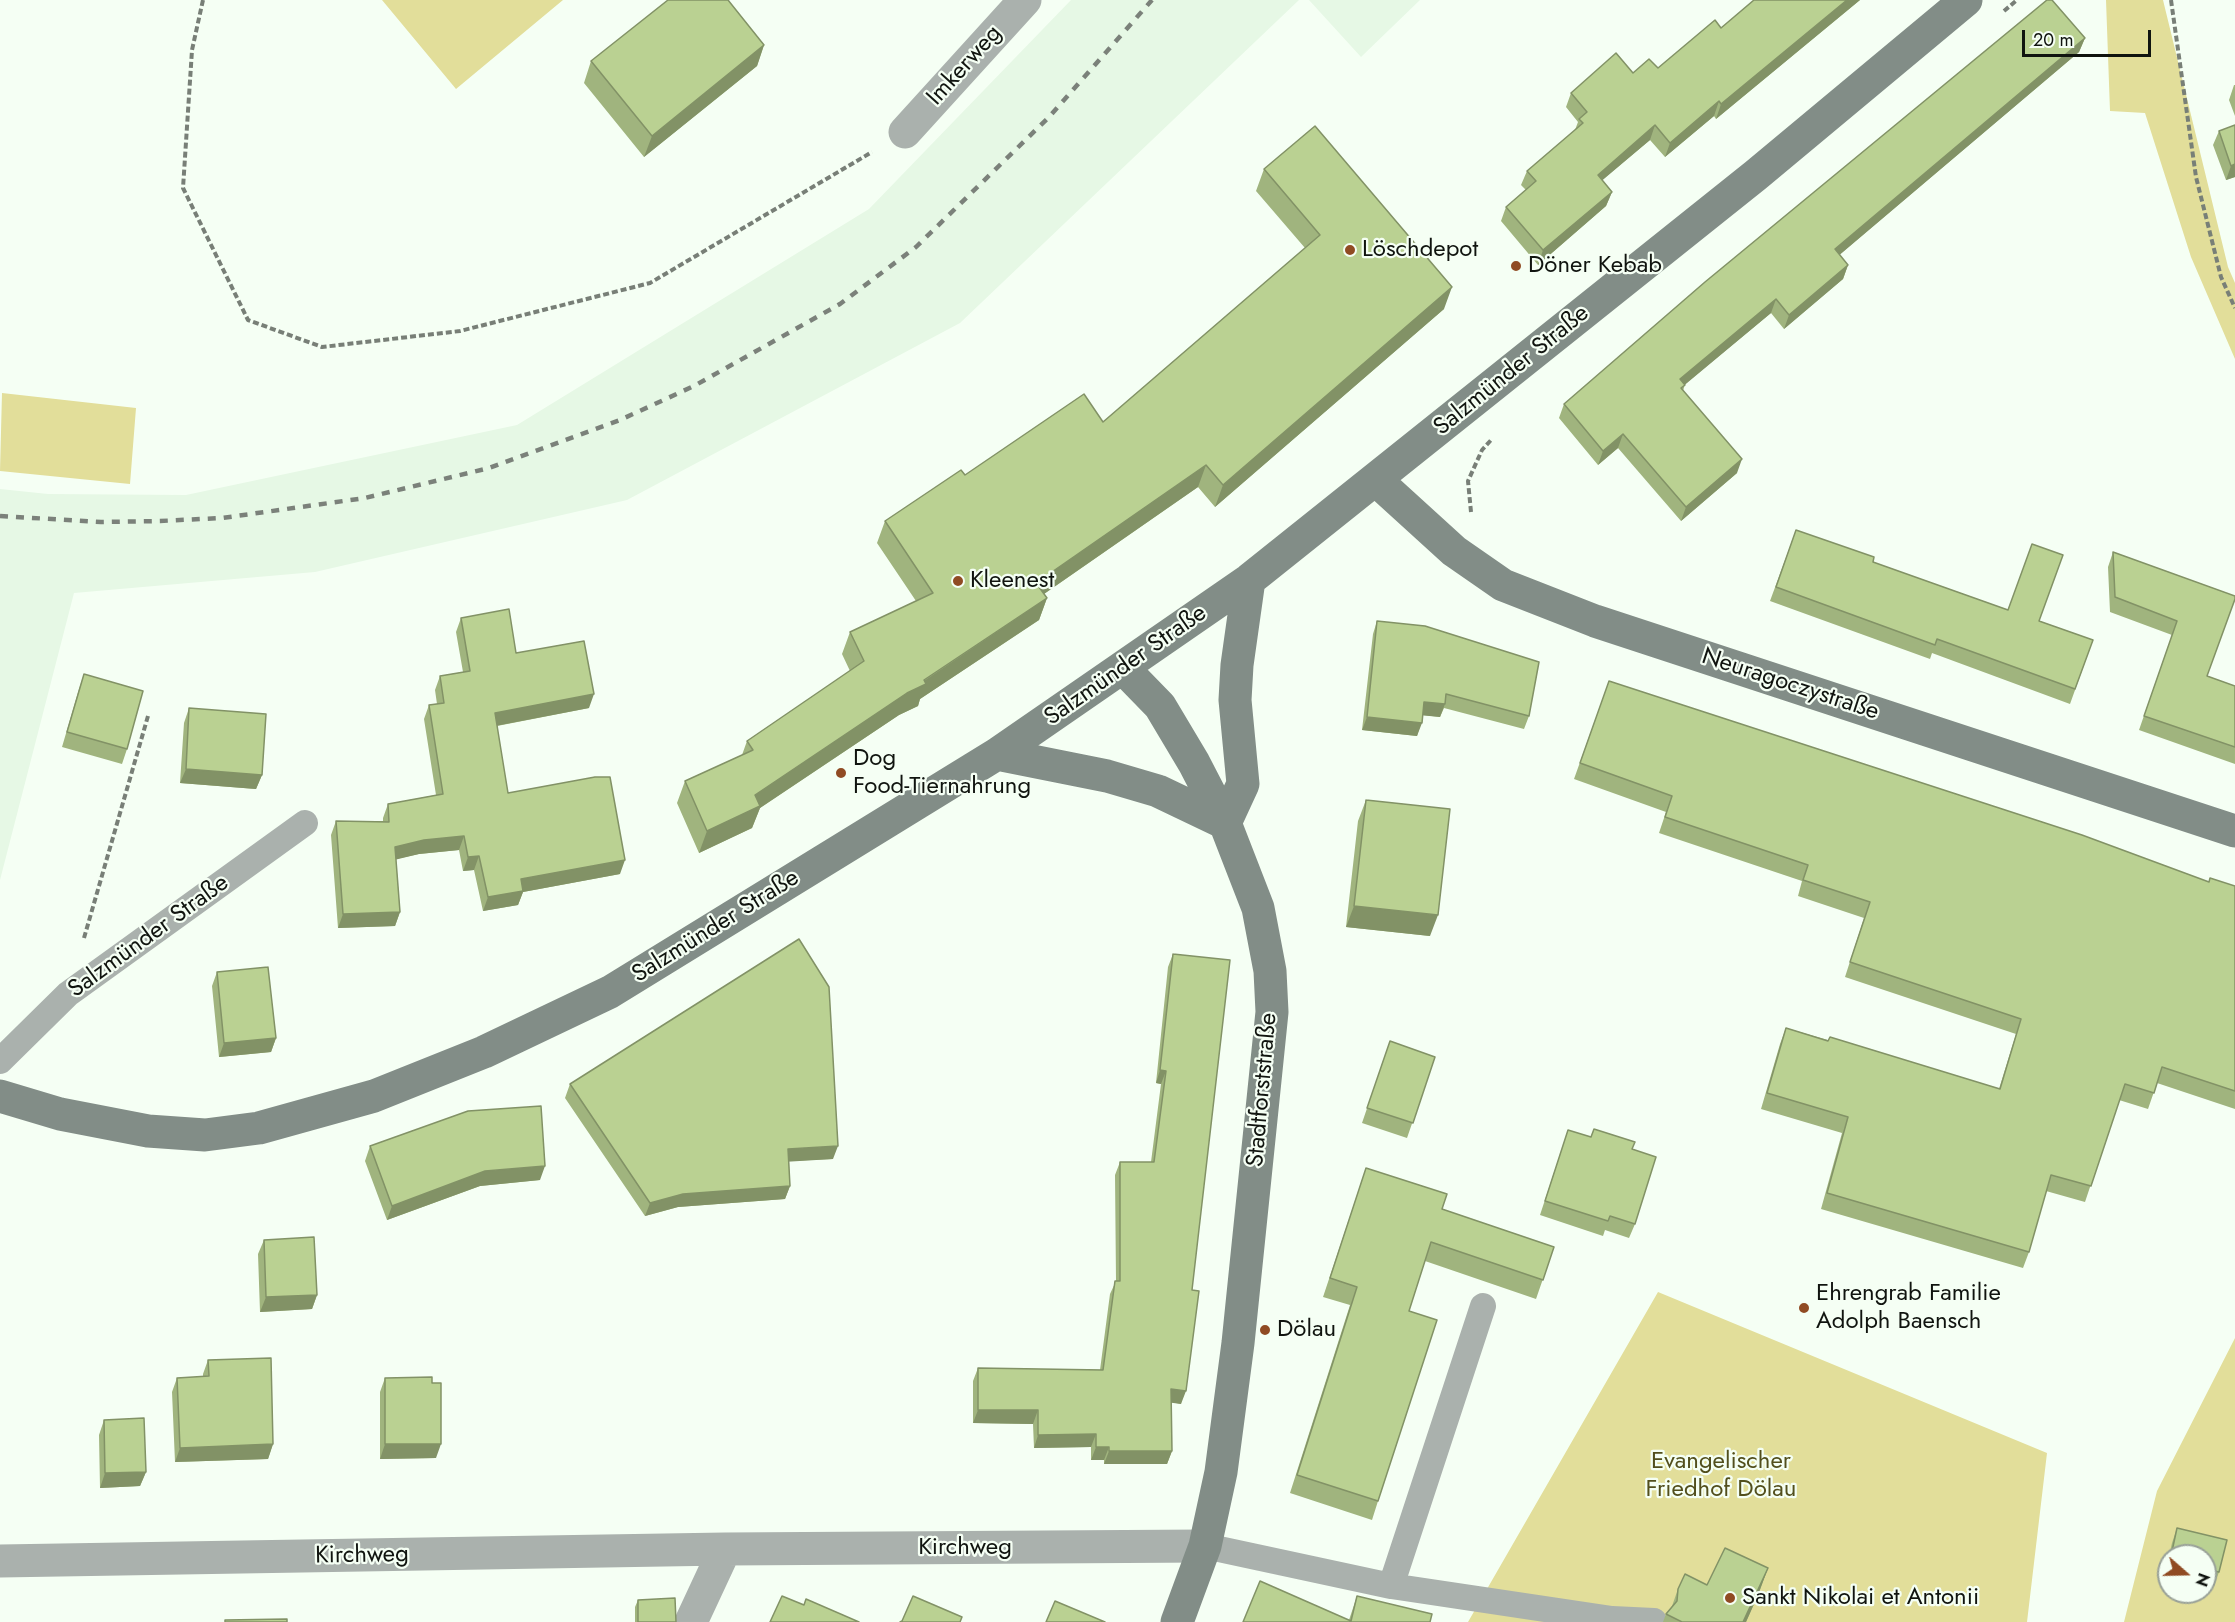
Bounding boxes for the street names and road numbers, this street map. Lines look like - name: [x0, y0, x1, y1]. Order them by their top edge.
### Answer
- street label: Imkerweg: [921, 20, 1009, 112]
- street label: Salzmünder Straße: [1429, 300, 1595, 442]
- street label: Salzmünder Straße: [1039, 599, 1213, 733]
- street label: Neuragoczystraße: [1698, 643, 1882, 727]
- street label: Salzmünder Straße: [627, 864, 805, 990]
- street label: Salzmünder Straße: [63, 869, 235, 1005]
- street label: Stadtforststraße: [1242, 1012, 1284, 1168]
- street label: Kirchweg: [918, 1534, 1012, 1562]
- street label: Kirchweg: [315, 1541, 409, 1571]

